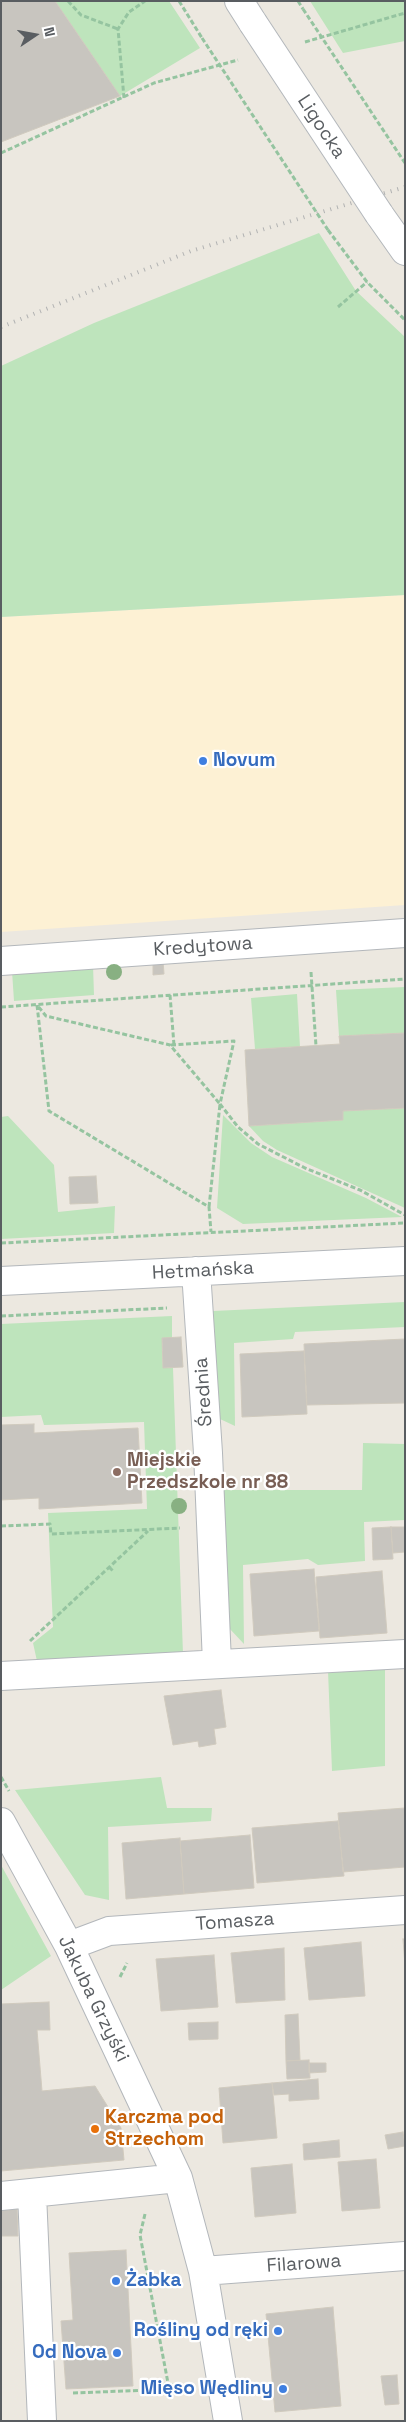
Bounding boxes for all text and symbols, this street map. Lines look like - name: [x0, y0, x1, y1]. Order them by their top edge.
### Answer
- north arrow: [10, 10, 60, 60]
- text: N: [40, 25, 59, 38]
- street label: Ligocka: [292, 91, 350, 163]
- place label: Novum: [213, 750, 275, 772]
- marker: Novum: [197, 755, 209, 767]
- street label: Kredytowa: [153, 932, 253, 962]
- street label: Hetmańska: [152, 1257, 254, 1285]
- street label: Średnia: [190, 1357, 218, 1427]
- place label: Miejskie Przedszkole nr 88: [127, 1450, 288, 1494]
- marker: Miejskie Przedszkole nr 88: [111, 1466, 123, 1478]
- street label: Tomasza: [195, 1908, 275, 1936]
- street label: Jakuba Grzyśki: [53, 1932, 133, 2066]
- place label: Karczma pod Strzechom: [105, 2107, 224, 2151]
- marker: Karczma pod Strzechom: [89, 2123, 101, 2135]
- street label: Filarowa: [266, 2250, 342, 2278]
- place label: Żabka: [126, 2270, 182, 2292]
- marker: Żabka: [110, 2275, 122, 2287]
- place label: Rośliny od ręki: [134, 2320, 268, 2342]
- marker: Rośliny od ręki: [272, 2325, 284, 2337]
- place label: Od Nova: [32, 2342, 107, 2364]
- marker: Od Nova: [111, 2347, 123, 2359]
- place label: Mięso Wędliny: [140, 2378, 273, 2400]
- marker: Mięso Wędliny: [277, 2383, 289, 2395]

